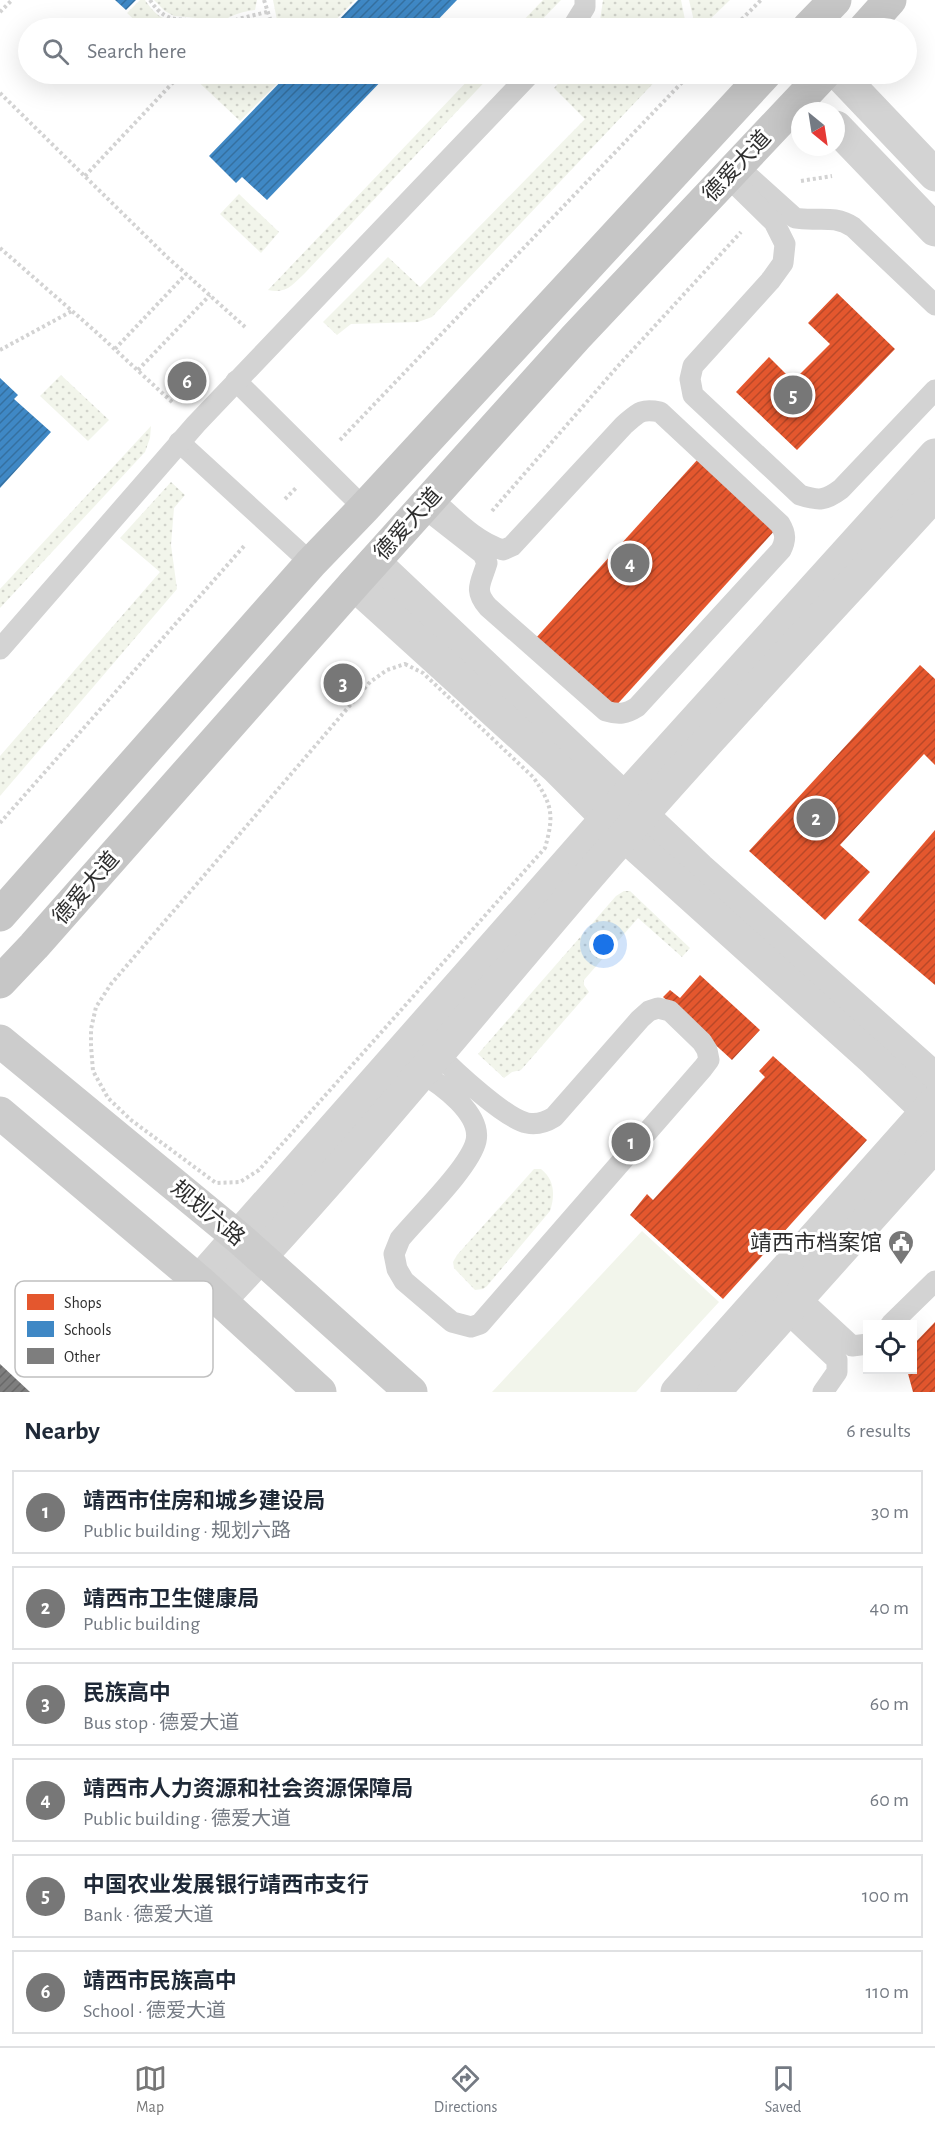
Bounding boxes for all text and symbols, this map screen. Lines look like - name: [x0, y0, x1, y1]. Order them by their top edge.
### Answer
- search box: [18, 18, 917, 84]
- icon: search: [39, 35, 72, 68]
- text: Search here: [87, 40, 186, 62]
- north arrow: [791, 102, 845, 156]
- street label: 德爱大道: [698, 126, 775, 206]
- pin: 6: [168, 358, 207, 404]
- pin: 5: [774, 372, 812, 418]
- street label: 德爱大道: [370, 483, 446, 564]
- pin: 4: [610, 540, 650, 586]
- pin: 3: [324, 660, 362, 706]
- pin: 2: [796, 796, 836, 840]
- street label: 德爱大道: [48, 847, 123, 928]
- your location: [589, 930, 618, 959]
- pin: 1: [612, 1120, 650, 1164]
- street label: 规划六路: [167, 1176, 249, 1250]
- public building icon: 靖西市档案馆: [886, 1228, 916, 1266]
- place label: 靖西市档案馆: [750, 1231, 882, 1254]
- legend: [15, 1281, 213, 1377]
- text: Shops: [64, 1295, 102, 1311]
- map controls: [863, 1320, 917, 1374]
- button: locate: [863, 1320, 917, 1374]
- text: Schools: [64, 1322, 111, 1338]
- text: Other: [64, 1349, 101, 1365]
- text: Nearby: [24, 1418, 100, 1444]
- text: 6 results: [846, 1421, 911, 1441]
- text: 靖西市住房和城乡建设局: [83, 1490, 325, 1512]
- text: 1: [42, 1502, 49, 1522]
- text: 30 m: [871, 1502, 909, 1522]
- text: Public building · 规划六路: [83, 1521, 291, 1541]
- text: 靖西市卫生健康局: [83, 1588, 259, 1610]
- text: 2: [41, 1598, 50, 1618]
- text: 40 m: [870, 1598, 909, 1618]
- text: Public building: [83, 1614, 200, 1634]
- text: 民族高中: [83, 1682, 171, 1704]
- text: 3: [41, 1694, 50, 1714]
- text: 60 m: [870, 1694, 909, 1714]
- text: Bus stop · 德爱大道: [83, 1713, 239, 1733]
- text: 靖西市人力资源和社会资源保障局: [83, 1778, 413, 1800]
- text: 4: [40, 1790, 51, 1810]
- text: 60 m: [870, 1790, 909, 1810]
- text: Public building · 德爱大道: [83, 1809, 291, 1829]
- text: 中国农业发展银行靖西市支行: [83, 1874, 369, 1896]
- text: 5: [41, 1886, 50, 1906]
- text: 100 m: [862, 1886, 909, 1906]
- text: Bank · 德爱大道: [83, 1905, 213, 1925]
- text: 靖西市民族高中: [83, 1970, 237, 1992]
- text: 6: [41, 1982, 50, 2002]
- text: 110 m: [865, 1982, 909, 2002]
- text: School · 德爱大道: [83, 2001, 226, 2021]
- tab: Map: [134, 2062, 167, 2117]
- tab: Directions: [434, 2062, 498, 2117]
- tab: Saved: [765, 2062, 801, 2117]

